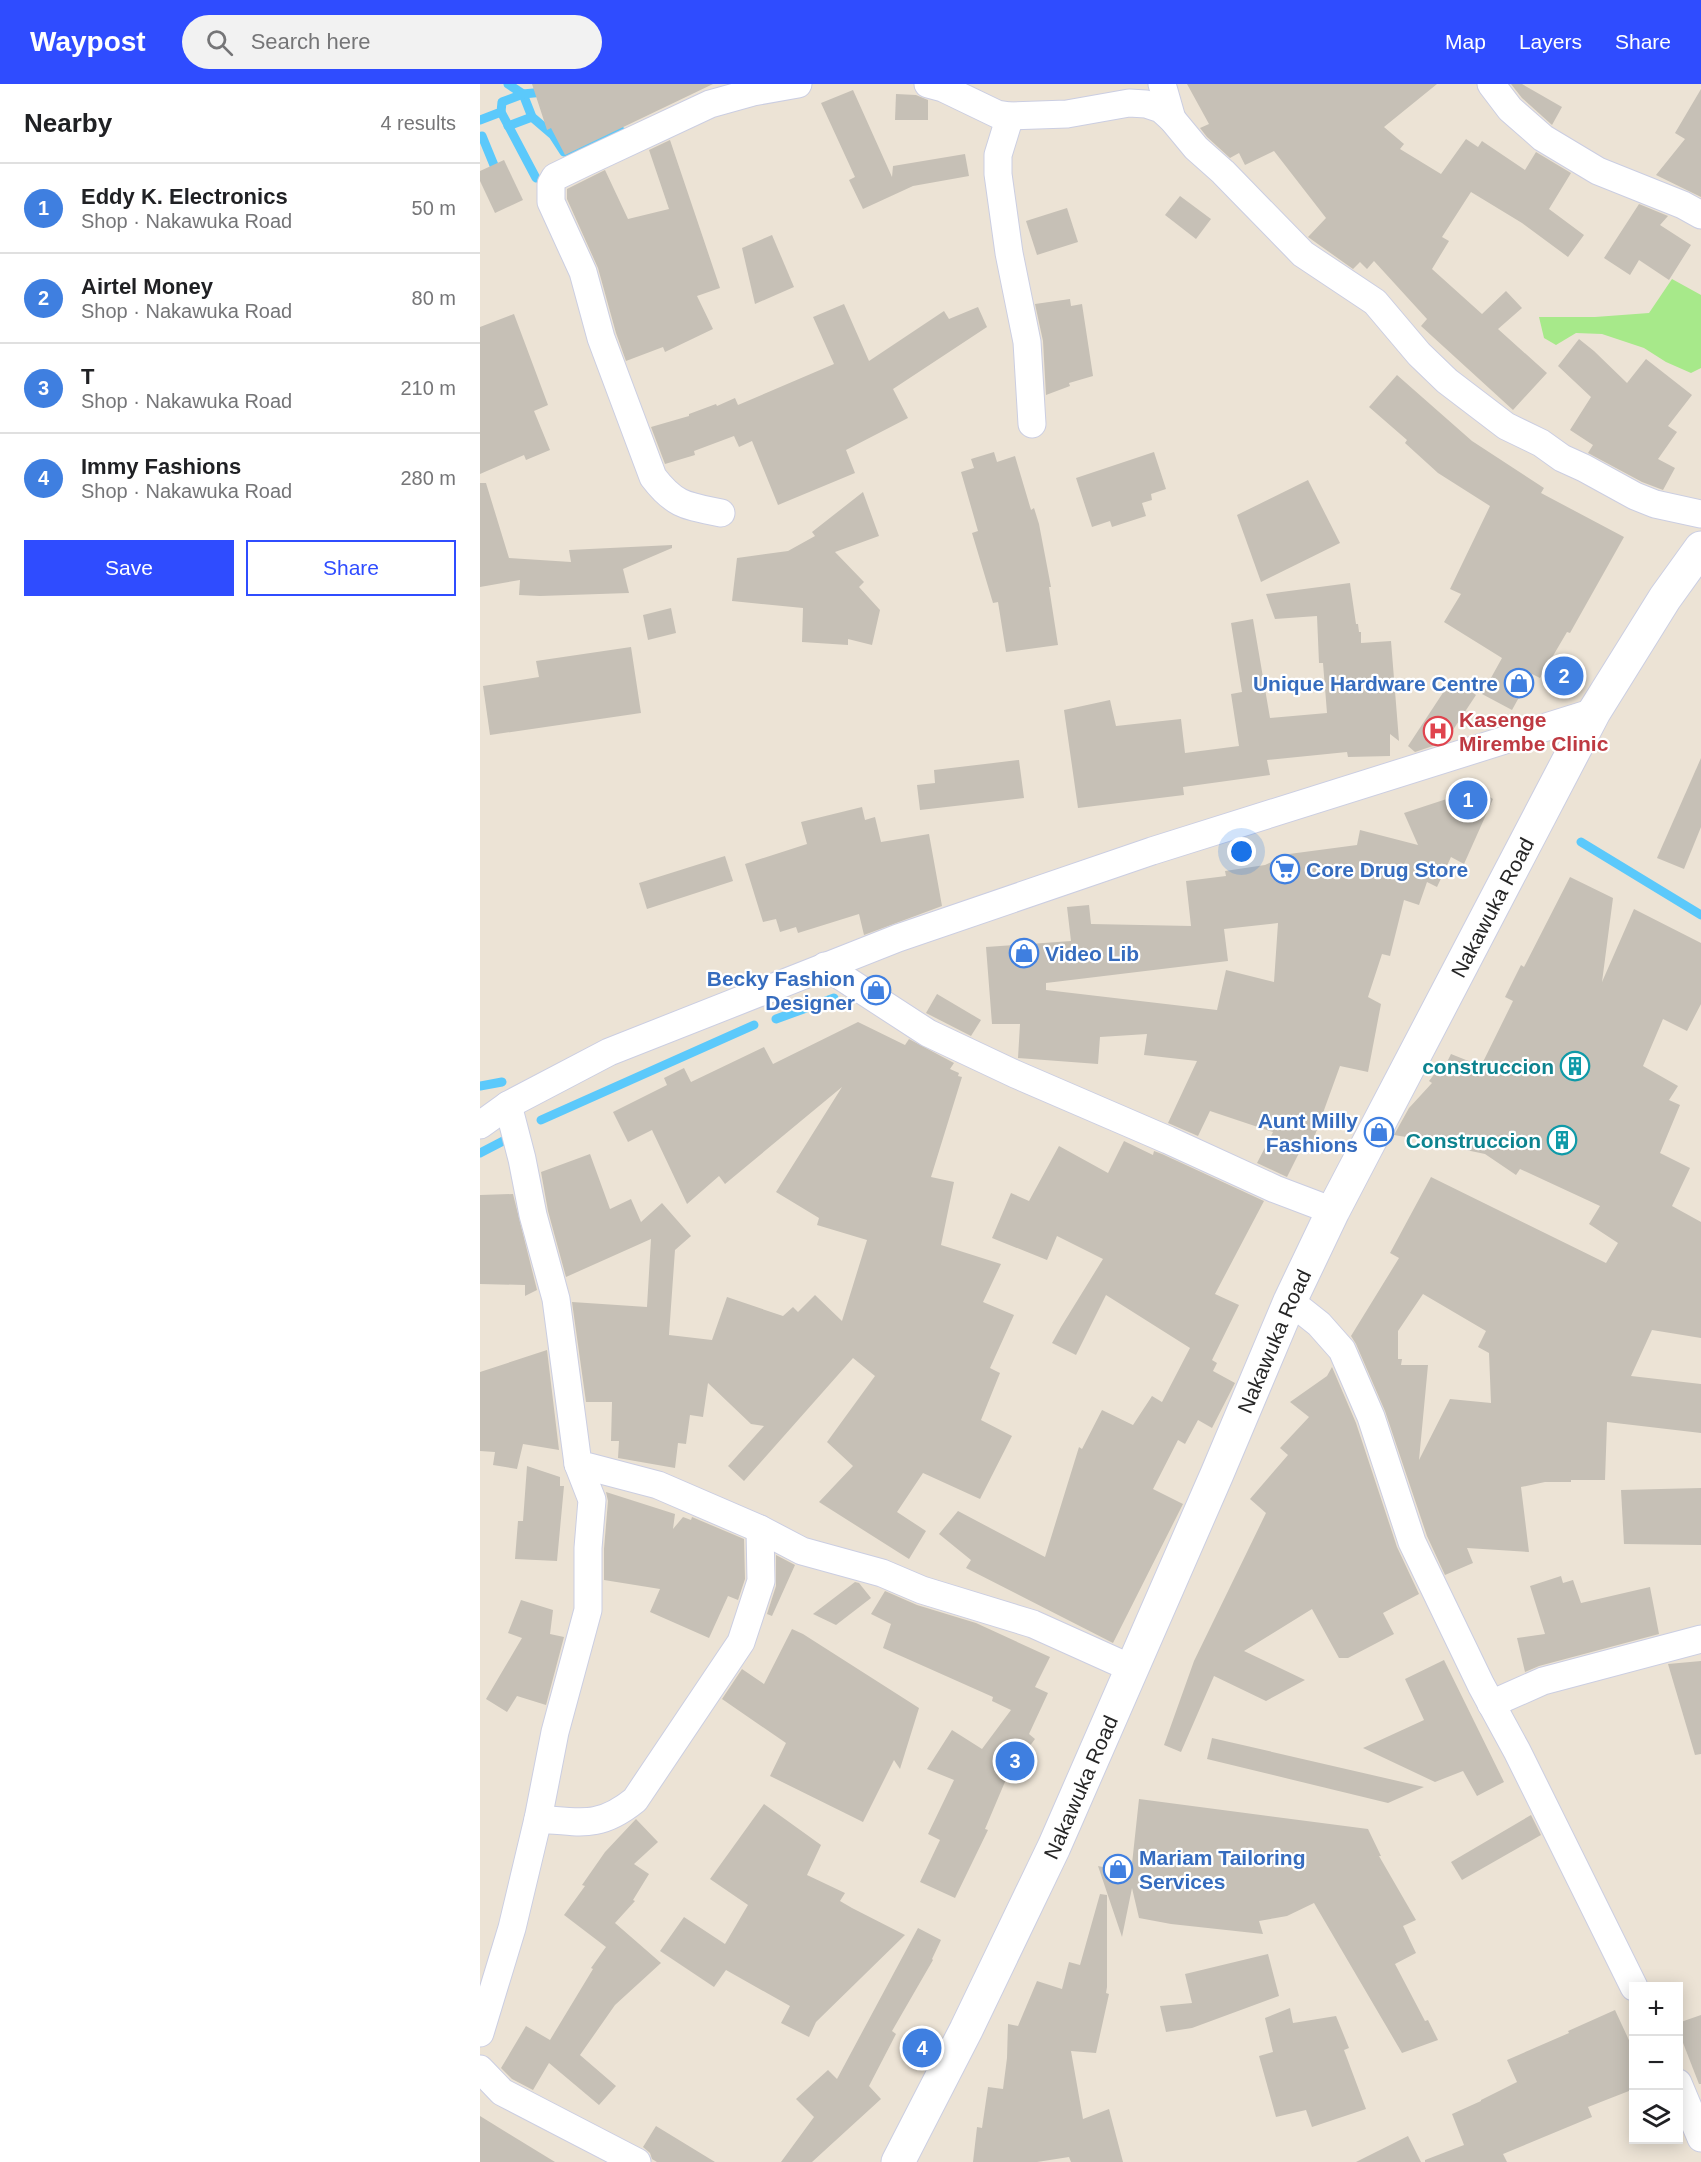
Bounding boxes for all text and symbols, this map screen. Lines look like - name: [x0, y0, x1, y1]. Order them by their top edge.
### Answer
- search box: [182, 15, 602, 69]
- text: Waypost: [30, 26, 146, 57]
- icon: search: [203, 26, 236, 59]
- text: Search here: [251, 29, 371, 54]
- text: Map: [1445, 30, 1486, 53]
- text: Layers: [1519, 30, 1582, 53]
- text: Share: [1615, 30, 1671, 53]
- text: Nearby: [24, 108, 112, 138]
- text: 4 results: [380, 112, 456, 134]
- text: Eddy K. Electronics: [81, 184, 288, 209]
- text: 1: [38, 197, 49, 219]
- text: 50 m: [412, 197, 456, 219]
- text: Shop · Nakawuka Road: [81, 210, 292, 232]
- text: Airtel Money: [81, 274, 213, 299]
- text: 2: [38, 287, 49, 309]
- text: 80 m: [412, 287, 456, 309]
- text: Shop · Nakawuka Road: [81, 300, 292, 322]
- text: T: [81, 364, 94, 389]
- text: 3: [38, 377, 49, 399]
- text: 210 m: [400, 377, 456, 399]
- text: Shop · Nakawuka Road: [81, 390, 292, 412]
- text: Immy Fashions: [81, 454, 241, 479]
- text: 4: [38, 467, 49, 489]
- text: 280 m: [400, 467, 456, 489]
- text: Shop · Nakawuka Road: [81, 480, 292, 502]
- button: Save: [24, 540, 234, 596]
- button: Share: [246, 540, 456, 596]
- pin: 2: [1544, 654, 1584, 698]
- shop icon: Unique Hardware Centre: [1503, 667, 1535, 699]
- place label: Unique Hardware Centre: [1253, 672, 1498, 695]
- place label: Kasenge Mirembe Clinic: [1459, 708, 1609, 755]
- hospital icon: Kasenge Mirembe Clinic: [1422, 715, 1454, 747]
- pin: 1: [1448, 778, 1488, 822]
- street label: Nakawuka Road: [1446, 834, 1538, 981]
- your location: [1227, 837, 1256, 866]
- supermarket icon: Core Drug Store: [1269, 853, 1301, 885]
- place label: Core Drug Store: [1306, 858, 1468, 881]
- shop icon: Video Lib: [1008, 937, 1040, 969]
- place label: Video Lib: [1045, 942, 1139, 965]
- place label: Becky Fashion Designer: [707, 967, 855, 1014]
- shop icon: Becky Fashion Designer: [860, 974, 892, 1006]
- building icon: construccion: [1559, 1050, 1591, 1082]
- place label: construccion: [1422, 1055, 1554, 1078]
- place label: Aunt Milly Fashions: [1258, 1109, 1358, 1156]
- shop icon: Aunt Milly Fashions: [1363, 1116, 1395, 1148]
- building icon: Construccion: [1546, 1124, 1578, 1156]
- place label: Construccion: [1406, 1129, 1541, 1152]
- street label: Nakawuka Road: [1233, 1266, 1315, 1416]
- street label: Nakawuka Road: [1039, 1712, 1122, 1862]
- pin: 3: [996, 1738, 1034, 1784]
- place label: Mariam Tailoring Services: [1139, 1846, 1305, 1893]
- shop icon: Mariam Tailoring Services: [1102, 1853, 1134, 1885]
- map controls: [1629, 1982, 1683, 2144]
- button: +: [1629, 1982, 1683, 2036]
- pin: 4: [902, 2026, 942, 2070]
- button: −: [1629, 2036, 1683, 2090]
- button: layers: [1629, 2090, 1683, 2144]

